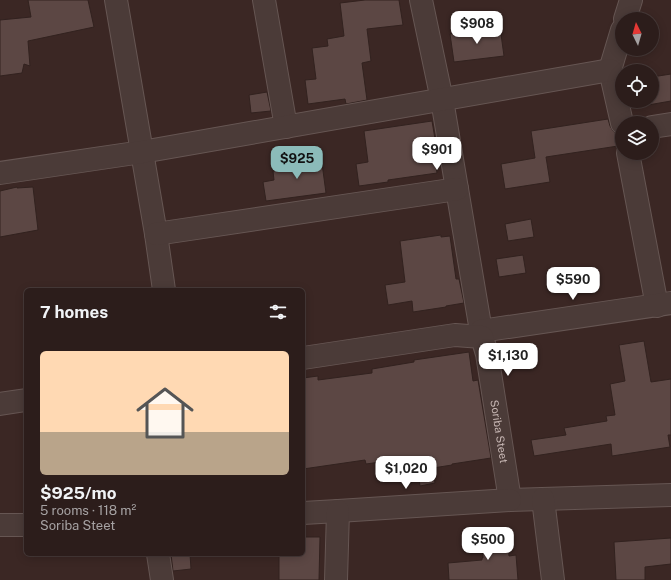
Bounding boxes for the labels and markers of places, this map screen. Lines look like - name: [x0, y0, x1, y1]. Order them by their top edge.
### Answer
- pin: $908: [453, 11, 501, 45]
- pin: $901: [413, 137, 461, 171]
- pin: $925: [273, 146, 321, 180]
- pin: $590: [549, 267, 597, 301]
- pin: $1,130: [475, 343, 541, 377]
- pin: $1,020: [373, 456, 439, 490]
- pin: $500: [464, 527, 512, 561]

